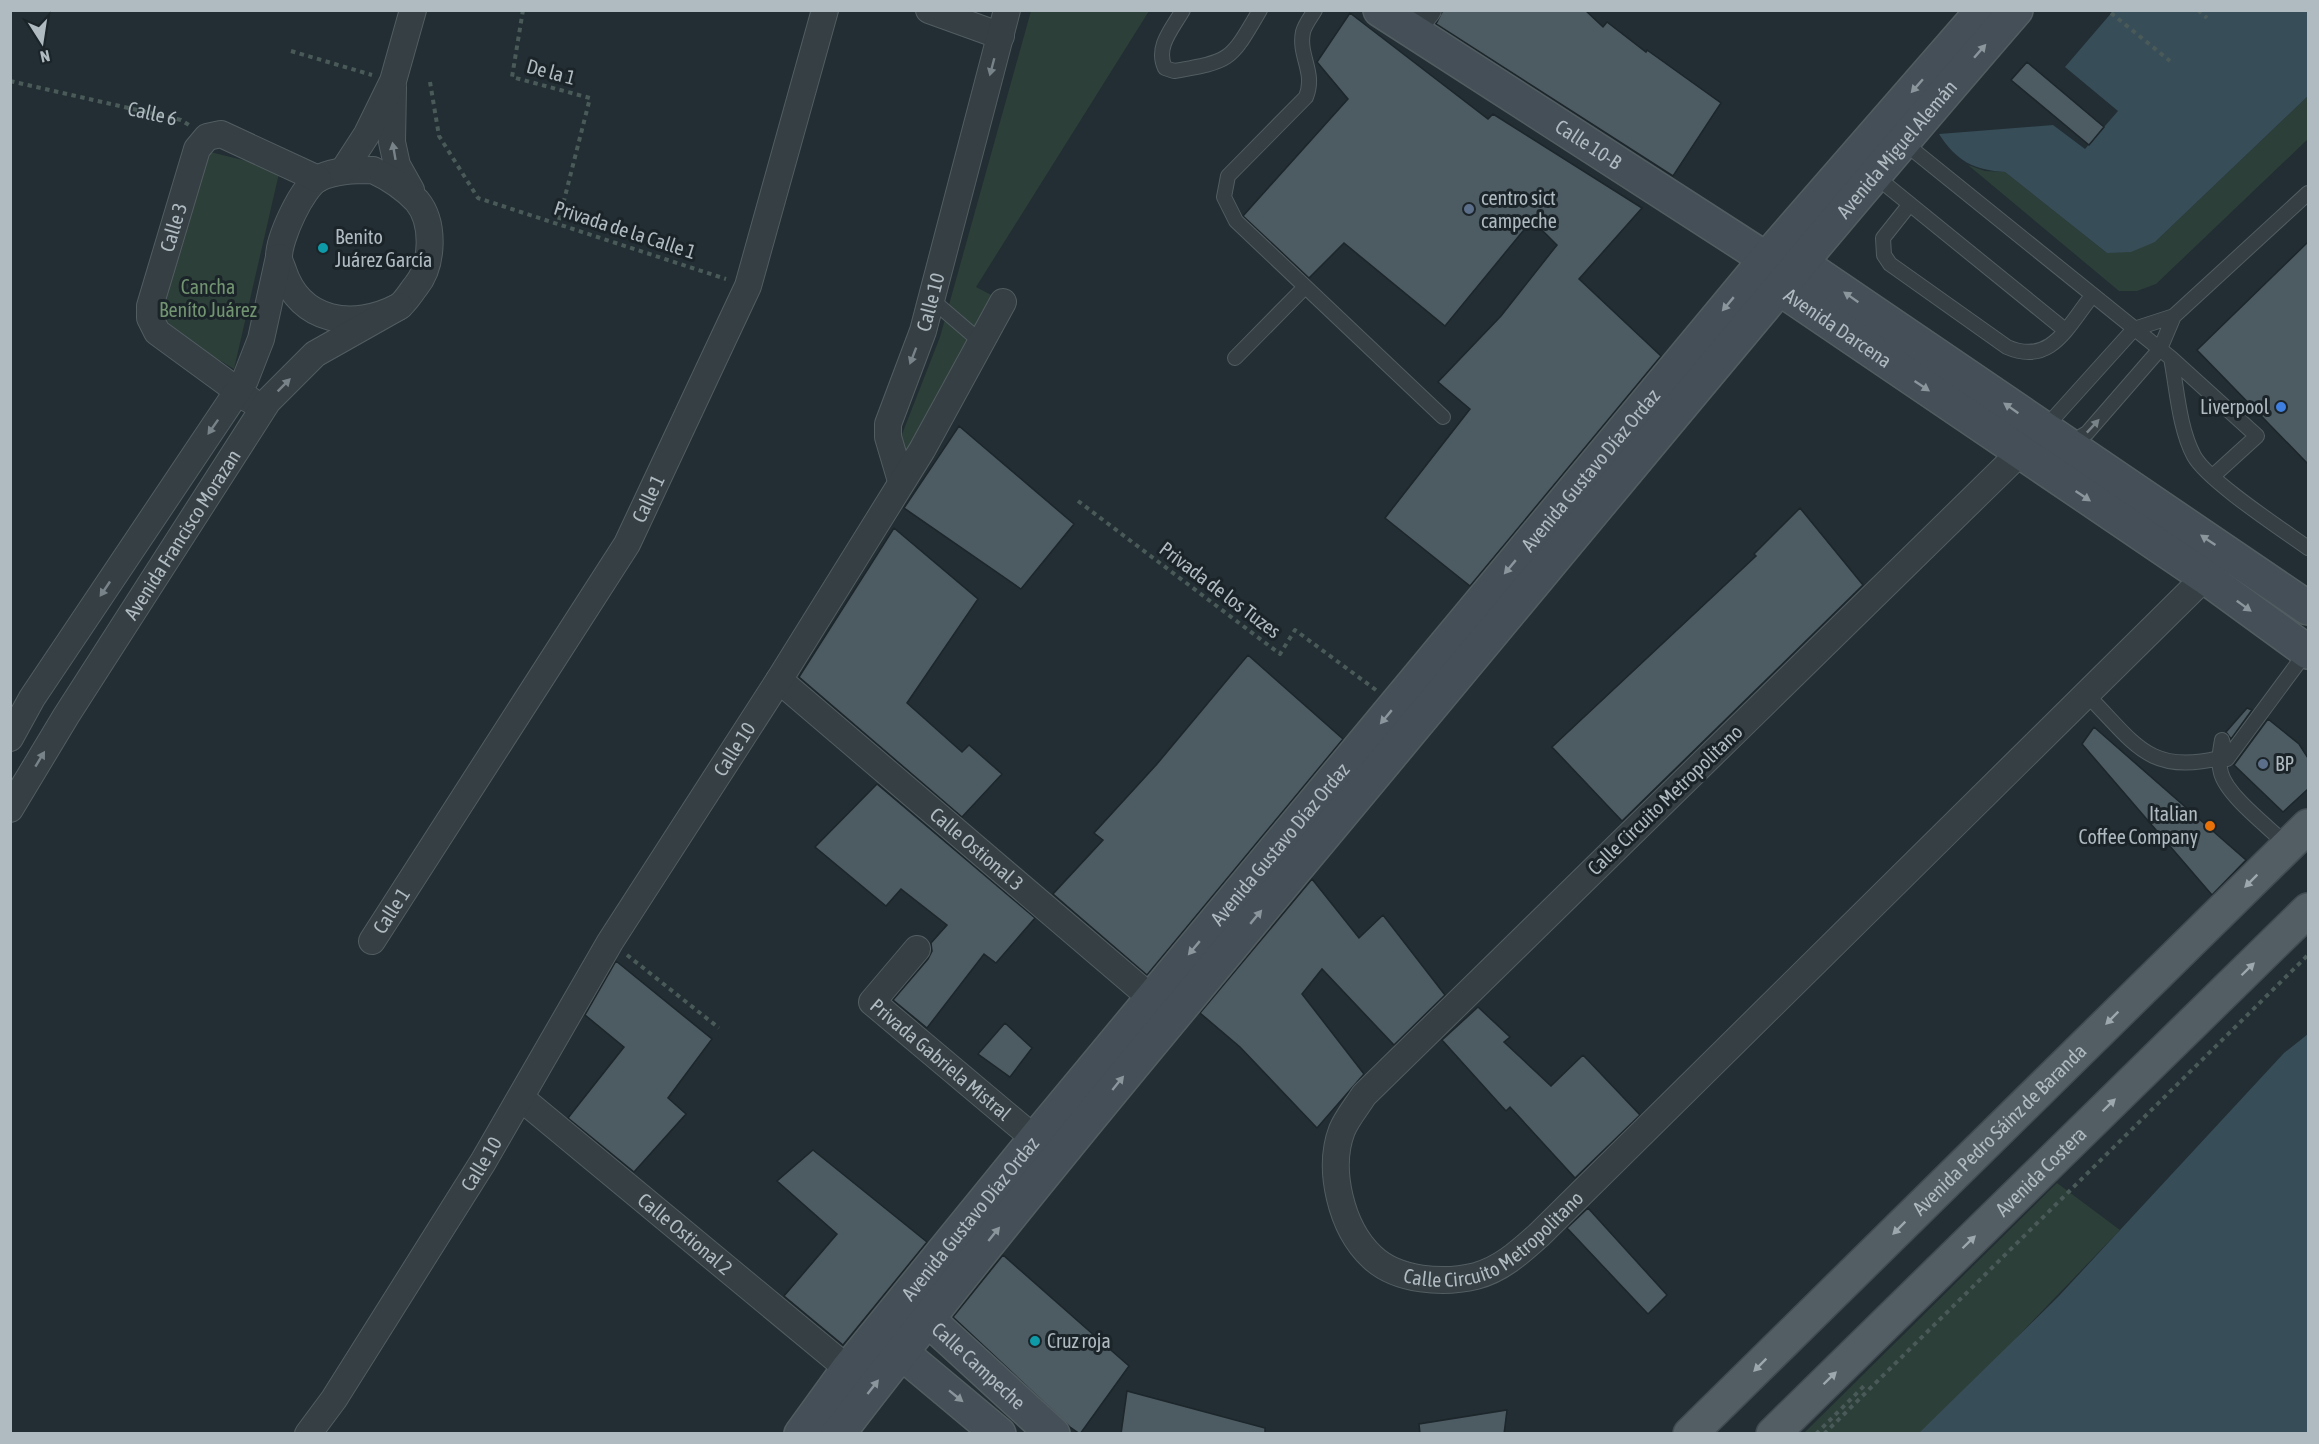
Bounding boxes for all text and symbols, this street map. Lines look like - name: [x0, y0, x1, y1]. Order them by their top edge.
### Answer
- north arrow: [12, 12, 72, 72]
- one-way arrow: [1973, 44, 1986, 59]
- text: N: [39, 47, 52, 66]
- street label: De la 1: [524, 54, 578, 89]
- one-way arrow: [987, 58, 997, 76]
- street label: Avenida Miguel Alemán: [1831, 75, 1961, 222]
- one-way arrow: [1911, 78, 1924, 93]
- street label: Calle 6: [126, 96, 179, 130]
- street label: Calle 10-B: [1551, 114, 1626, 174]
- one-way arrow: [389, 141, 398, 160]
- place label: centro sict campeche: [1481, 186, 1557, 232]
- street label: Privada de la Calle 1: [551, 196, 699, 263]
- street label: Calle 3: [155, 200, 191, 254]
- marker: centro sict campeche: [1462, 202, 1476, 216]
- place label: Benito Juárez García: [335, 225, 432, 271]
- marker: Benito Juárez García: [316, 241, 330, 255]
- street label: Calle 10: [911, 270, 949, 334]
- park label: Cancha Beníto Juárez: [159, 275, 257, 321]
- street label: Avenida Darcena: [1780, 283, 1896, 372]
- one-way arrow: [1843, 291, 1859, 303]
- one-way arrow: [1723, 296, 1735, 311]
- one-way arrow: [908, 348, 918, 366]
- one-way arrow: [277, 377, 291, 392]
- one-way arrow: [1914, 380, 1930, 391]
- street label: Avenida Gustavo Díaz Ordaz: [1516, 384, 1664, 556]
- place label: Liverpool: [2200, 395, 2270, 418]
- marker: Liverpool: [2274, 400, 2288, 414]
- one-way arrow: [2004, 402, 2020, 414]
- one-way arrow: [207, 418, 219, 434]
- one-way arrow: [2085, 419, 2099, 433]
- street label: Avenida Francisco Morazan: [119, 445, 245, 624]
- street label: Calle 1: [627, 471, 669, 526]
- one-way arrow: [2075, 490, 2092, 501]
- one-way arrow: [2200, 535, 2216, 546]
- street label: Privada de los Tuzes: [1155, 537, 1285, 643]
- one-way arrow: [1504, 559, 1517, 574]
- one-way arrow: [100, 581, 111, 597]
- one-way arrow: [2237, 599, 2252, 611]
- one-way arrow: [1379, 709, 1392, 725]
- street label: Calle 10: [708, 718, 760, 780]
- street label: Calle Circuito Metropolitano: [1583, 720, 1747, 879]
- one-way arrow: [35, 751, 46, 767]
- place label: BP: [2275, 752, 2294, 775]
- marker: BP: [2256, 757, 2270, 771]
- street label: Avenida Gustavo Díaz Ordaz: [1206, 758, 1354, 930]
- street label: Calle Ostional 3: [926, 802, 1028, 895]
- place label: Italian Coffee Company: [2078, 802, 2198, 848]
- marker: Italian Coffee Company: [2203, 819, 2217, 833]
- one-way arrow: [2245, 874, 2259, 888]
- street label: Calle 1: [368, 883, 414, 938]
- one-way arrow: [1249, 909, 1262, 925]
- one-way arrow: [1188, 940, 1201, 956]
- one-way arrow: [2241, 962, 2256, 976]
- street label: Privada Gabriela Mistral: [866, 994, 1016, 1125]
- one-way arrow: [2105, 1011, 2120, 1025]
- street label: Avenida Pedro Sáinz de Baranda: [1907, 1039, 2091, 1220]
- one-way arrow: [1111, 1076, 1124, 1091]
- one-way arrow: [2101, 1099, 2115, 1113]
- street label: Avenida Costera: [1990, 1122, 2091, 1221]
- street label: Calle 10: [456, 1132, 506, 1195]
- street label: Avenida Gustavo Díaz Ordaz: [897, 1132, 1043, 1305]
- street label: Calle Circuito Metropolitano: [1401, 1186, 1588, 1291]
- street label: Calle Ostional 2: [633, 1188, 737, 1279]
- one-way arrow: [1892, 1221, 1906, 1235]
- one-way arrow: [988, 1226, 1001, 1242]
- one-way arrow: [1962, 1235, 1976, 1249]
- street label: Calle Campeche: [928, 1317, 1030, 1414]
- place label: Cruz roja: [1047, 1329, 1111, 1352]
- marker: Cruz roja: [1028, 1334, 1042, 1348]
- one-way arrow: [1752, 1358, 1767, 1372]
- one-way arrow: [1823, 1371, 1838, 1385]
- one-way arrow: [867, 1379, 880, 1395]
- one-way arrow: [948, 1390, 963, 1402]

